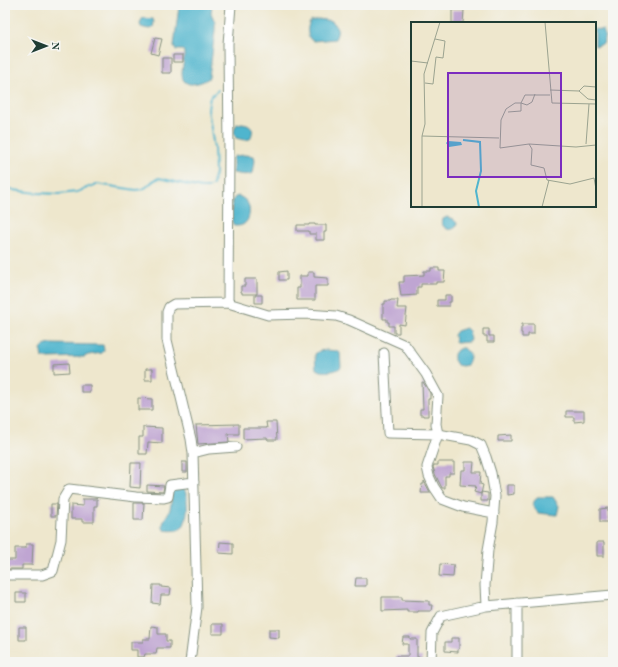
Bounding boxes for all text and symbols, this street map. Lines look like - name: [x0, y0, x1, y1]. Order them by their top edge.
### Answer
- inset map: [411, 22, 596, 207]
- north arrow: [26, 26, 66, 66]
- text: N: [49, 42, 60, 51]

